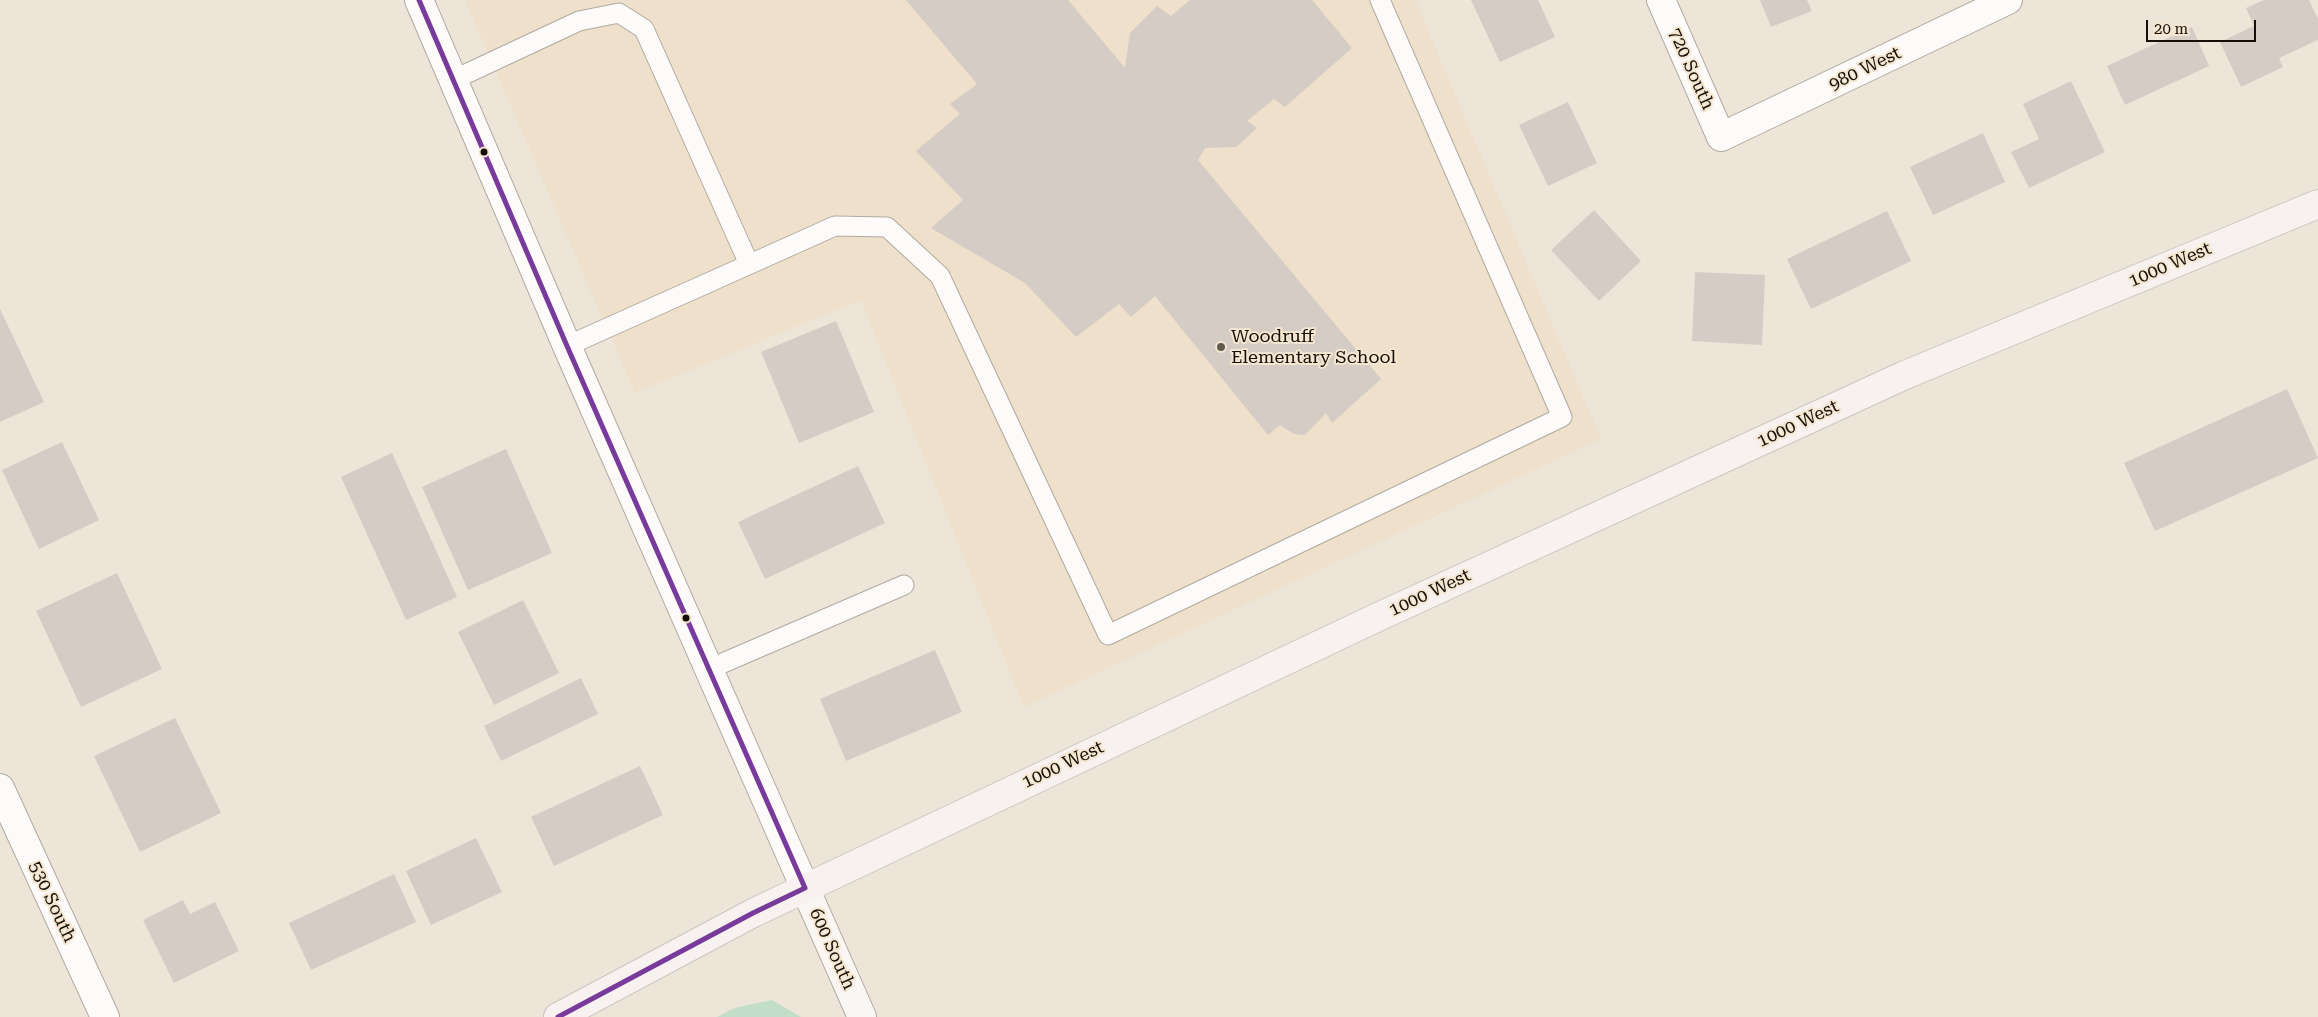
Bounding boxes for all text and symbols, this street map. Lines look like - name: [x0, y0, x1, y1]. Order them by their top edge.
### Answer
- scale bar: [2148, 10, 2258, 42]
- text: 20 m: [2154, 20, 2188, 38]
- street label: 720 South: [1663, 25, 1719, 113]
- street label: 980 West: [1825, 42, 1905, 96]
- unlabelled marker: [479, 147, 489, 157]
- street label: 1000 West: [2125, 238, 2215, 292]
- place label: Woodruff Elementary School: [1231, 326, 1396, 368]
- marker: Woodruff Elementary School: [1215, 341, 1227, 353]
- street label: 1000 West: [1754, 396, 1842, 452]
- street label: 1000 West: [1386, 565, 1474, 621]
- unlabelled marker: [681, 613, 691, 623]
- street label: 1000 West: [1019, 737, 1107, 793]
- street label: 530 South: [24, 858, 80, 946]
- street label: 600 South: [804, 905, 860, 993]

